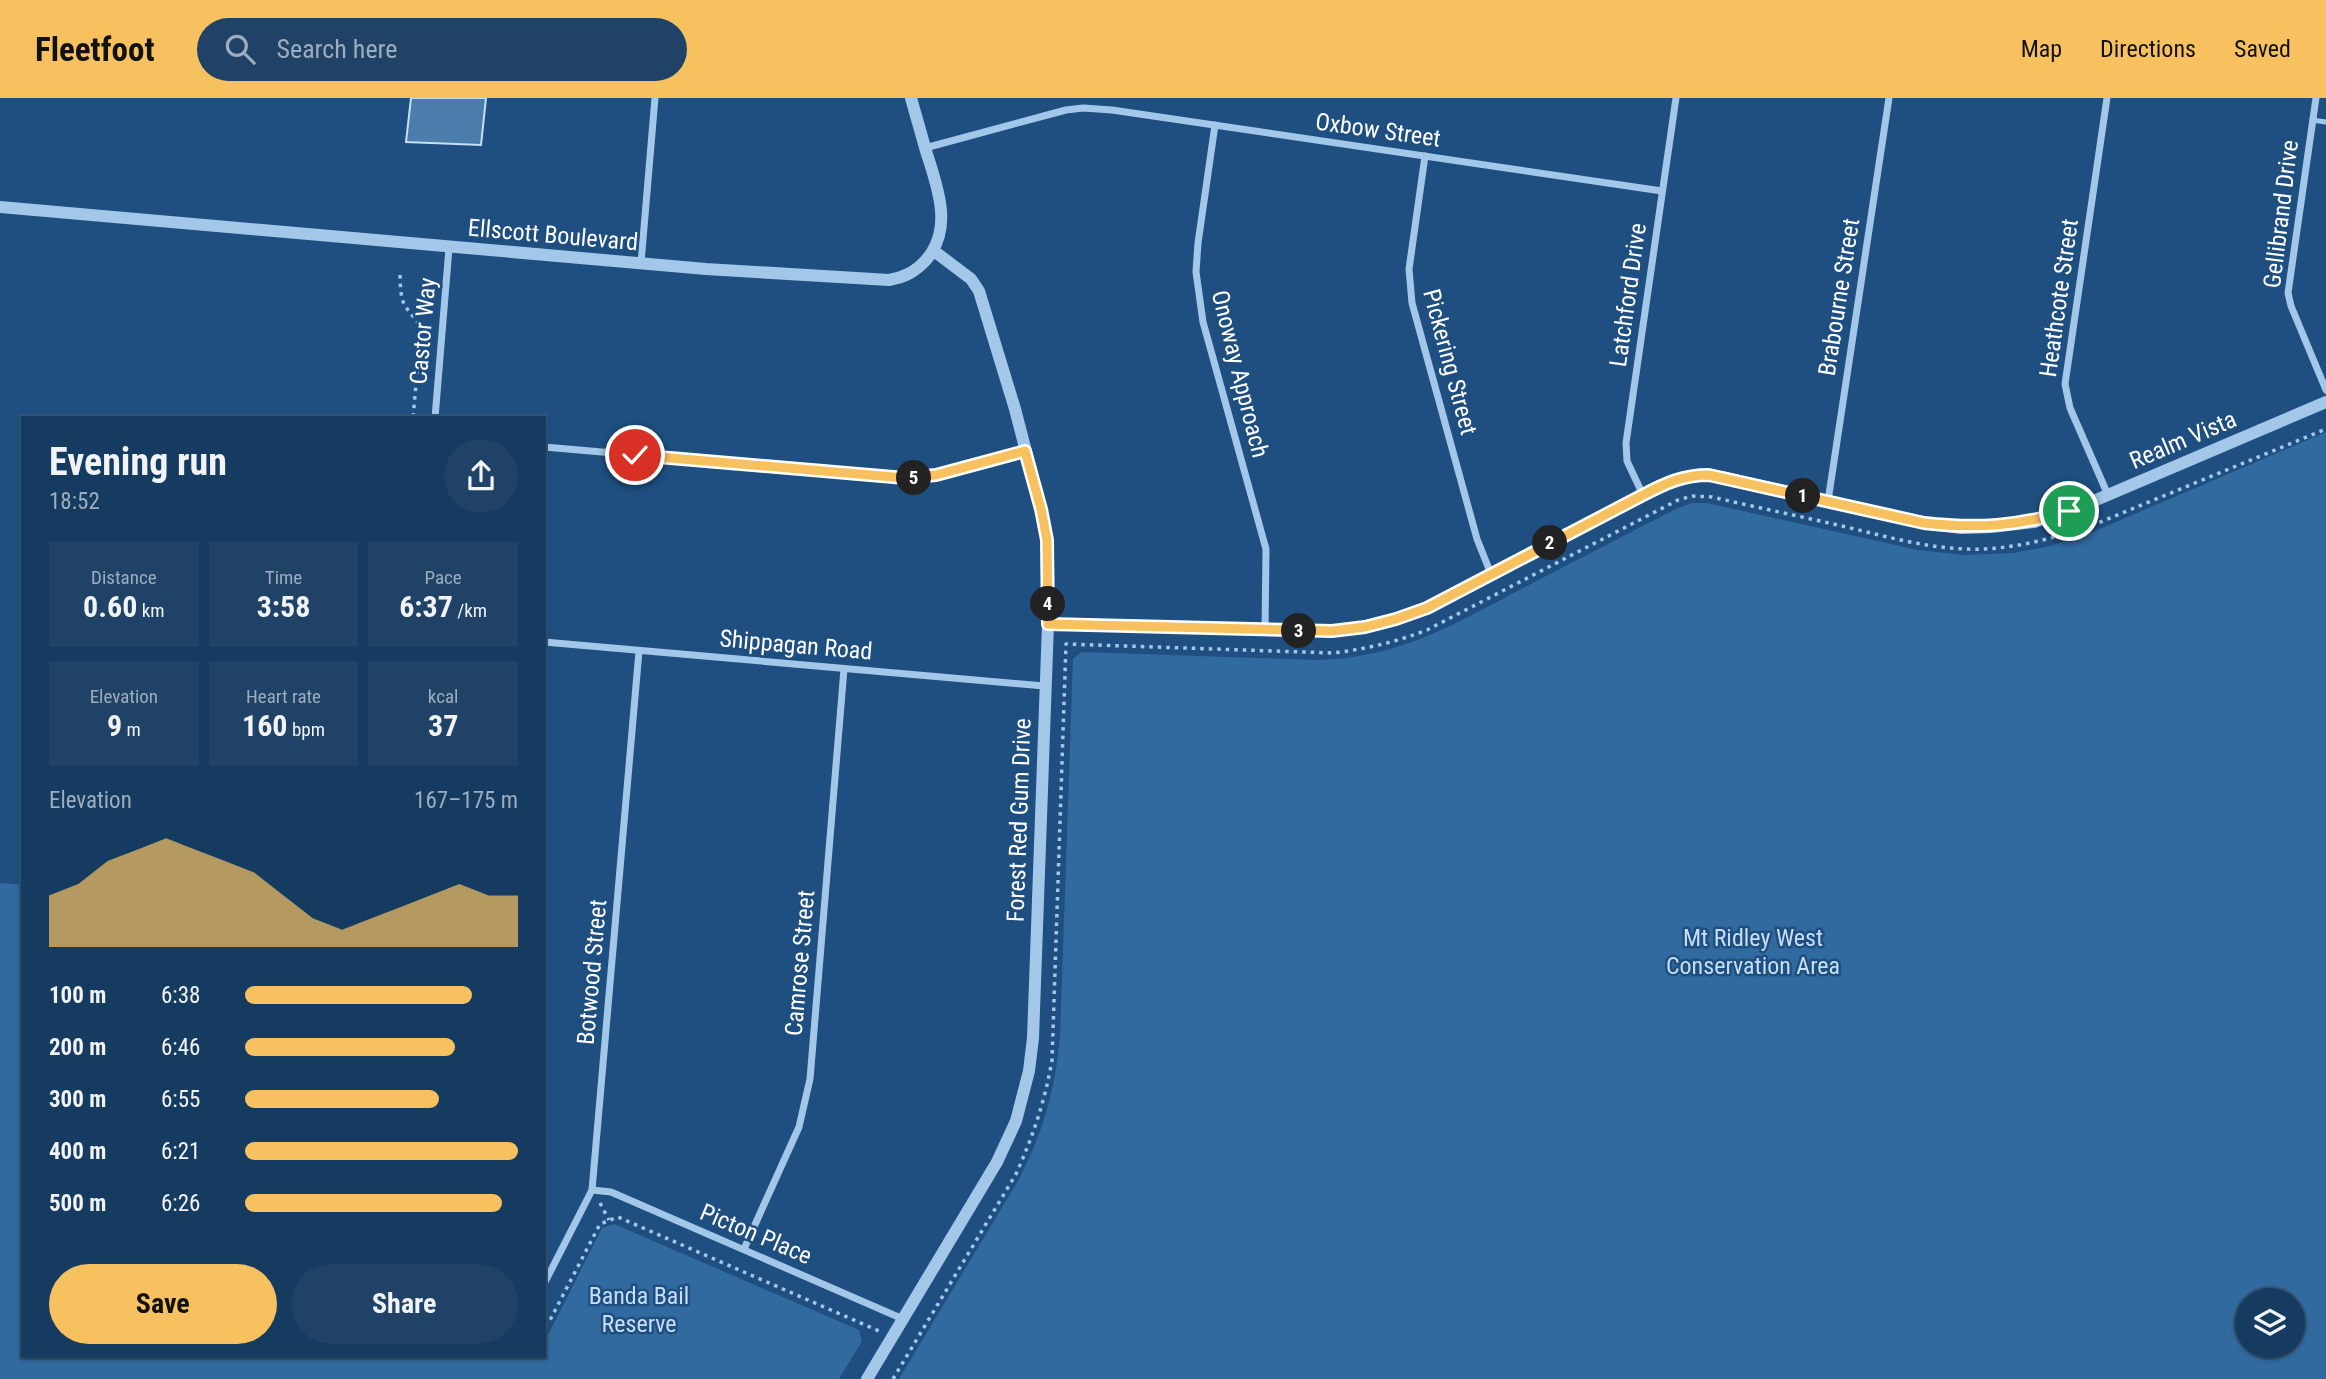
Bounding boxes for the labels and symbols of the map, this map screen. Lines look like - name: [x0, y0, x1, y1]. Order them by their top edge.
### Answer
- street label: Oxbow Street: [1314, 107, 1442, 153]
- street label: Gellibrand Drive: [2258, 138, 2304, 290]
- street label: Ellscott Boulevard: [467, 214, 639, 256]
- street label: Brabourne Street: [1813, 216, 1865, 378]
- street label: Heathcote Street: [2034, 217, 2084, 379]
- street label: Latchford Drive: [1604, 221, 1652, 369]
- street label: Castor Way: [404, 276, 442, 386]
- street label: Pickering Street: [1417, 286, 1483, 438]
- street label: Onoway Approach: [1206, 287, 1274, 461]
- street label: Realm Vista: [2125, 405, 2241, 475]
- pin: [605, 425, 665, 485]
- pin: 5: [897, 460, 932, 496]
- pin: 1: [1786, 478, 1820, 514]
- pin: [2039, 481, 2099, 541]
- pin: 2: [1532, 526, 1568, 560]
- pin: 4: [1030, 587, 1066, 622]
- pin: 3: [1282, 614, 1316, 648]
- street label: Shippagan Road: [718, 624, 874, 666]
- street label: Forest Red Gum Drive: [1001, 718, 1037, 922]
- street label: Camrose Street: [780, 889, 820, 1037]
- street label: Botwood Street: [572, 898, 612, 1046]
- park label: Mt Ridley West Conservation Area: [1666, 924, 1840, 980]
- street label: Picton Place: [696, 1198, 816, 1270]
- park label: Banda Bail Reserve: [589, 1282, 689, 1338]

